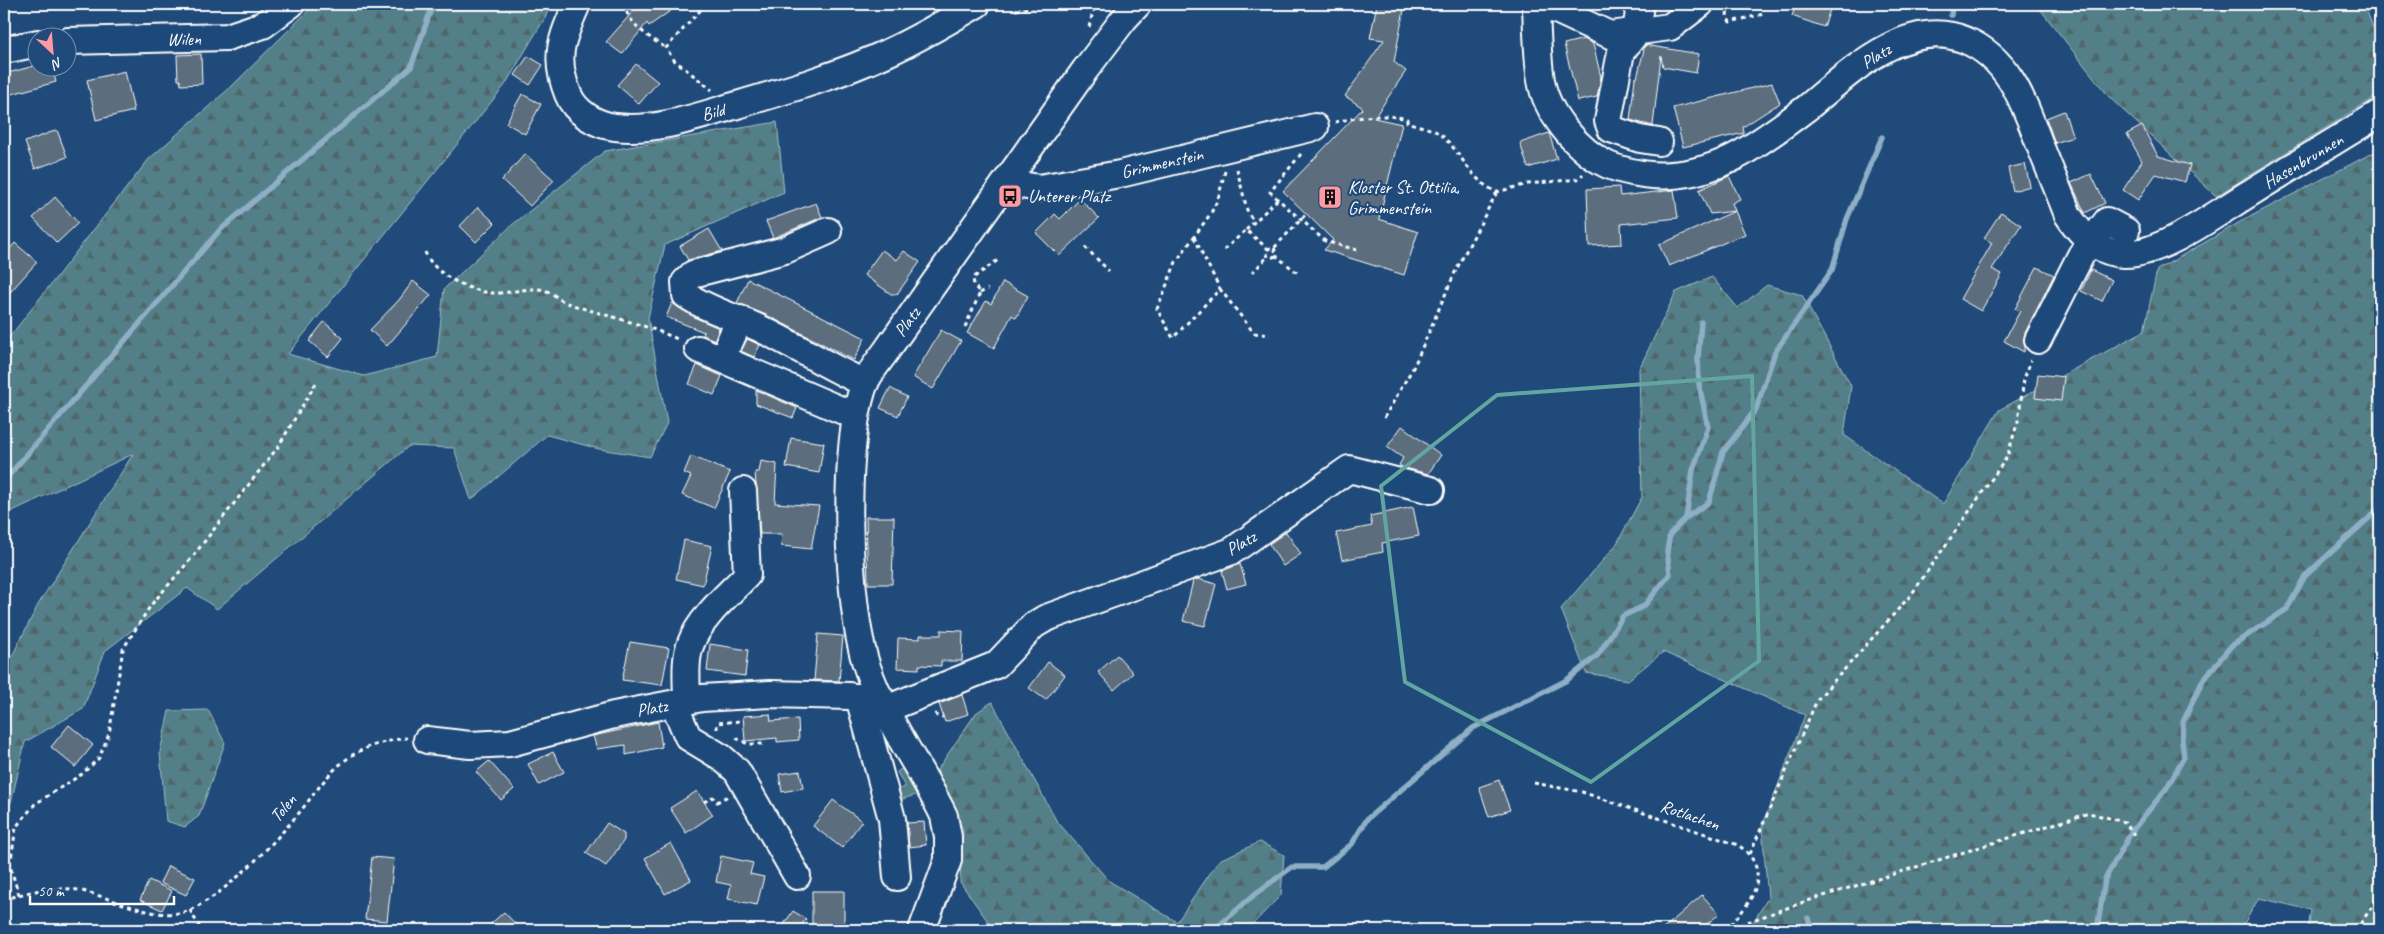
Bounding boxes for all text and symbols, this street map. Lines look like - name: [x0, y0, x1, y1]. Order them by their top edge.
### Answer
- north arrow: [28, 28, 78, 78]
- street label: Wilen: [167, 28, 202, 50]
- street label: Platz: [1857, 38, 1896, 74]
- text: N: [48, 54, 65, 74]
- street label: Bild: [699, 98, 730, 126]
- street label: Hasenbrunnen: [2259, 128, 2348, 193]
- street label: Grimmenstein: [1119, 143, 1206, 183]
- place label: Kloster St. Ottilia, Grimmenstein: [1348, 176, 1460, 219]
- bus stop icon: Unterer Platz: [997, 183, 1023, 209]
- building icon: Kloster St. Ottilia, Grimmenstein: [1317, 184, 1343, 210]
- place label: Unterer Platz: [1028, 185, 1112, 207]
- street label: Platz: [889, 302, 926, 341]
- street label: Platz: [1222, 525, 1261, 560]
- street label: Platz: [635, 694, 671, 722]
- street label: Tolen: [265, 789, 302, 827]
- street label: Rotlachen: [1658, 795, 1723, 836]
- scale bar: [30, 874, 174, 906]
- text: 50 m: [38, 882, 65, 901]

